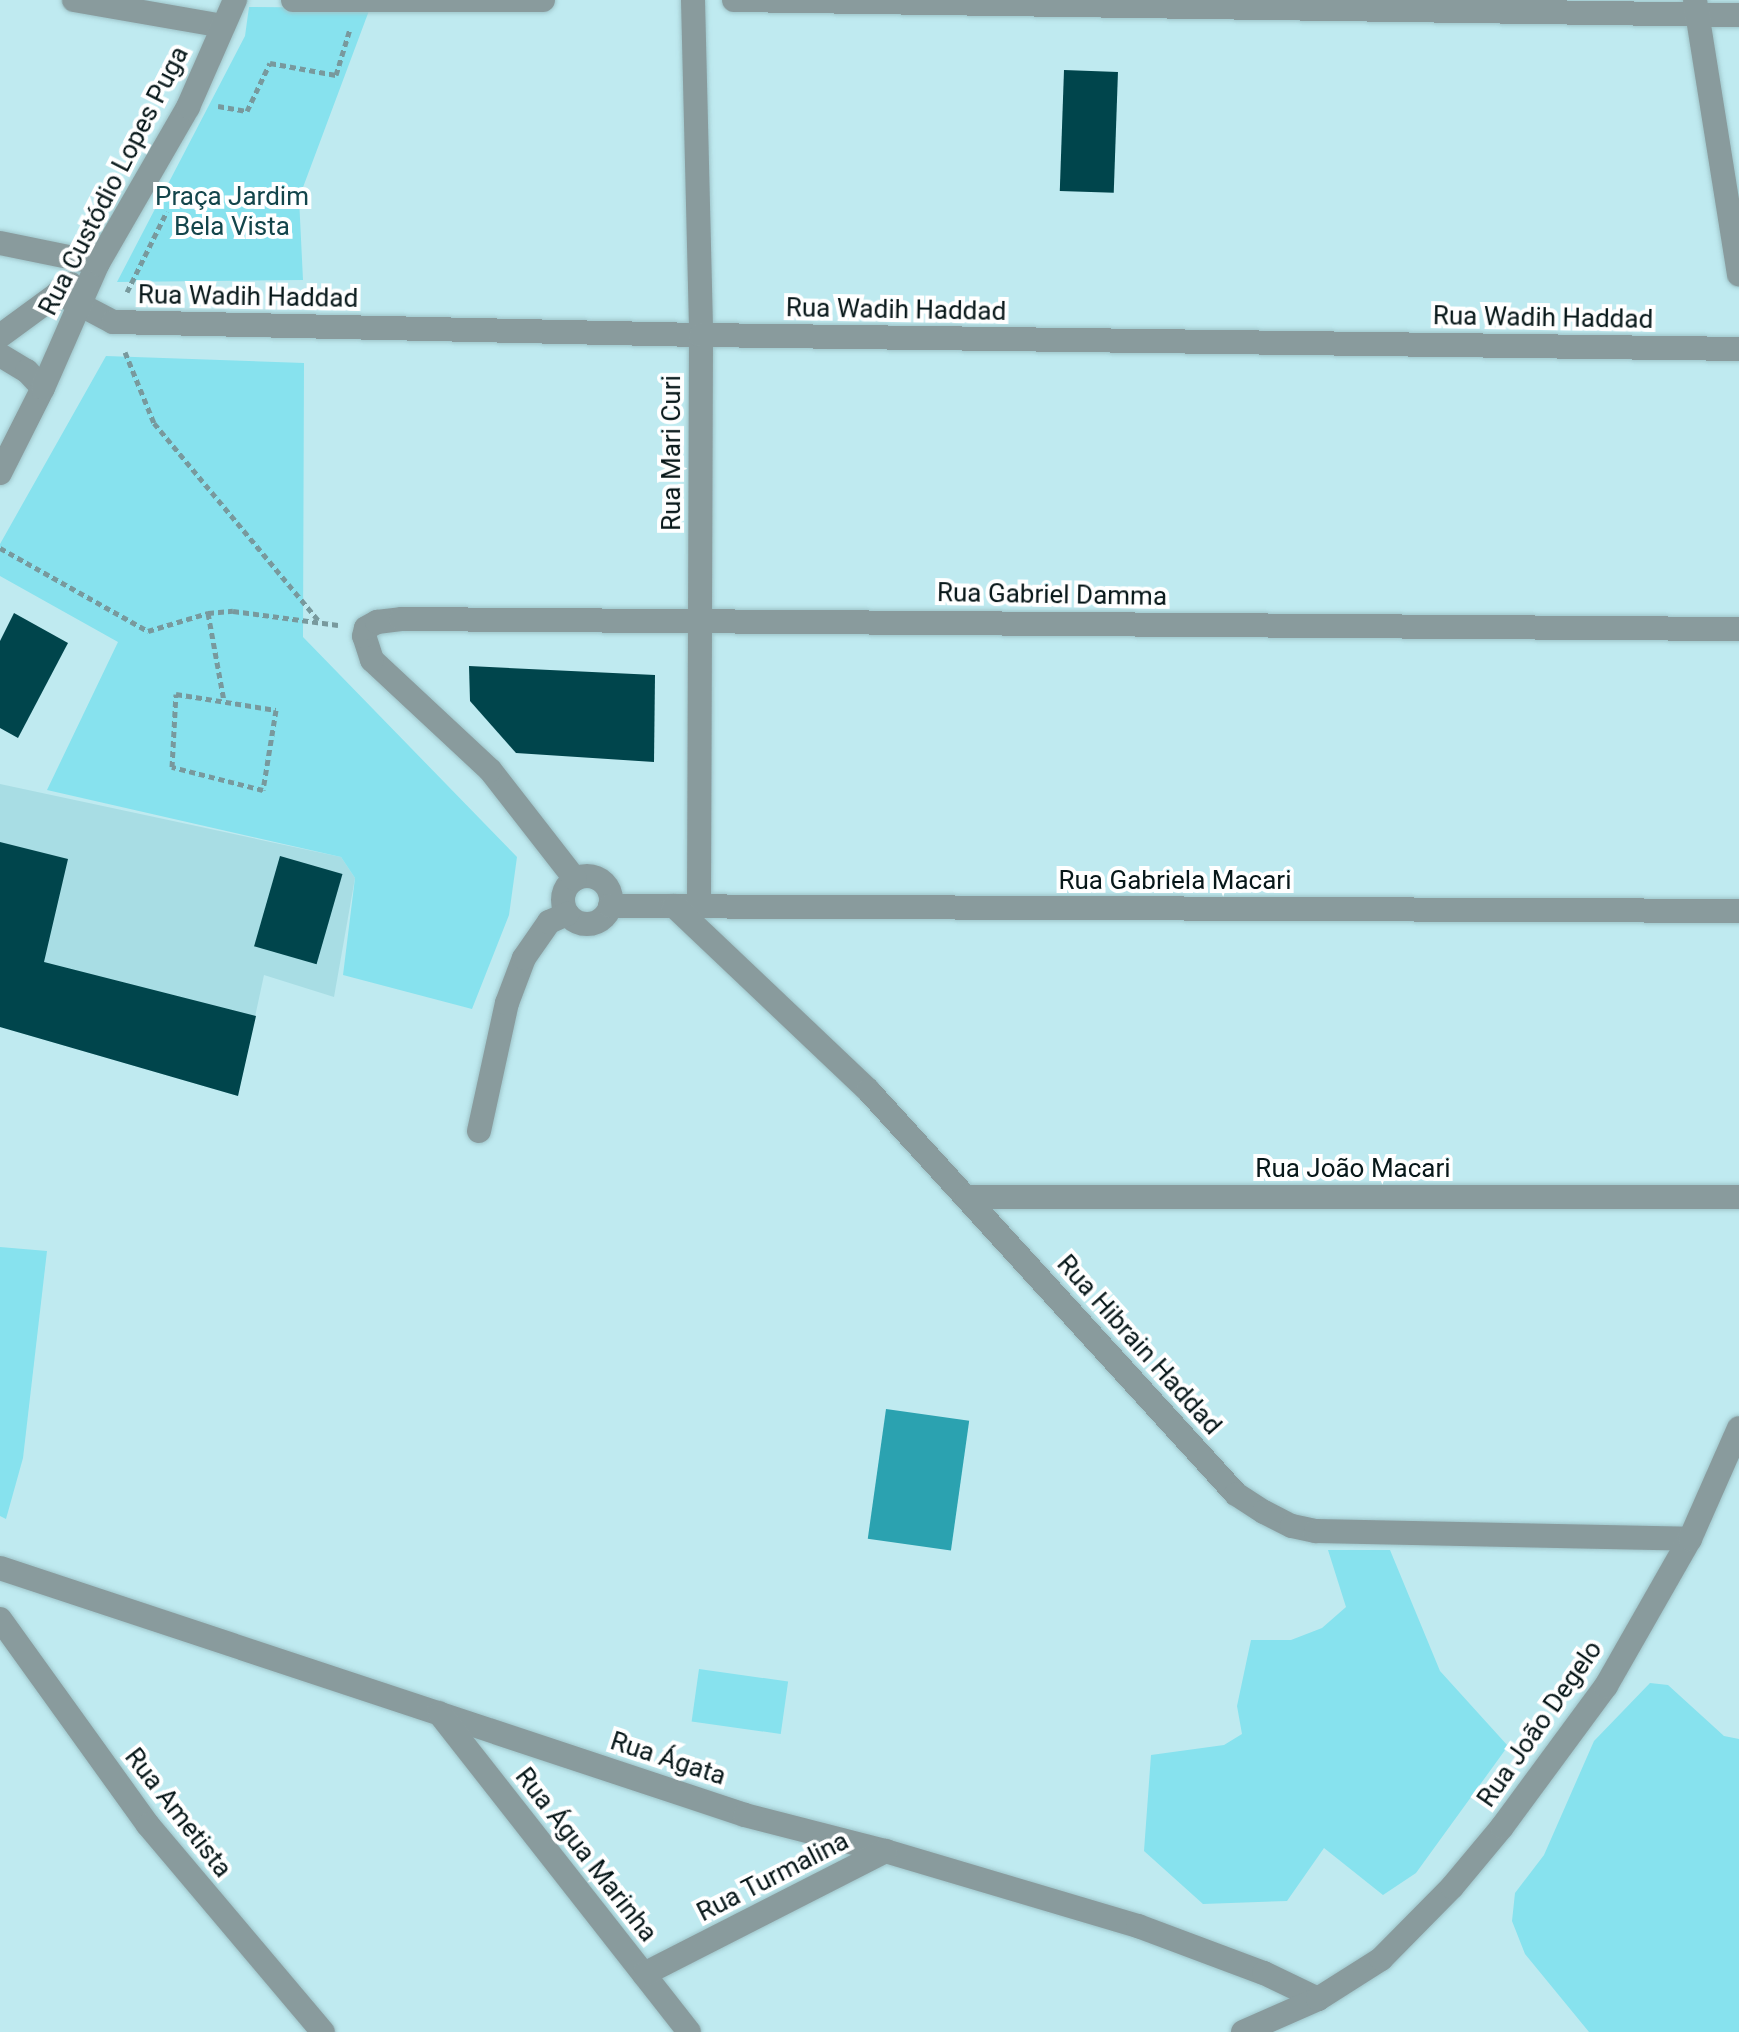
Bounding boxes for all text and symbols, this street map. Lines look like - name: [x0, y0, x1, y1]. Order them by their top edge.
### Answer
- street label: Rua Custódio Lopes Puga: [33, 41, 195, 321]
- park label: Praça Jardim Bela Vista: [155, 181, 309, 242]
- street label: Rua Wadih Haddad: [138, 279, 358, 315]
- street label: Rua Wadih Haddad: [786, 292, 1006, 328]
- street label: Rua Wadih Haddad: [1433, 300, 1653, 336]
- street label: Rua Mari Curi: [656, 375, 688, 531]
- street label: Rua Gabriel Damma: [937, 577, 1167, 613]
- street label: Rua Gabriela Macari: [1059, 865, 1291, 897]
- street label: Rua João Macari: [1255, 1153, 1451, 1185]
- street label: Rua Hibrain Haddad: [1050, 1249, 1228, 1441]
- street label: Rua João Degelo: [1471, 1635, 1609, 1813]
- street label: Rua Ágata: [606, 1726, 730, 1792]
- street label: Rua Ametista: [118, 1742, 238, 1884]
- street label: Rua Água Marinha: [508, 1762, 664, 1948]
- street label: Rua Turmalina: [692, 1825, 854, 1929]

